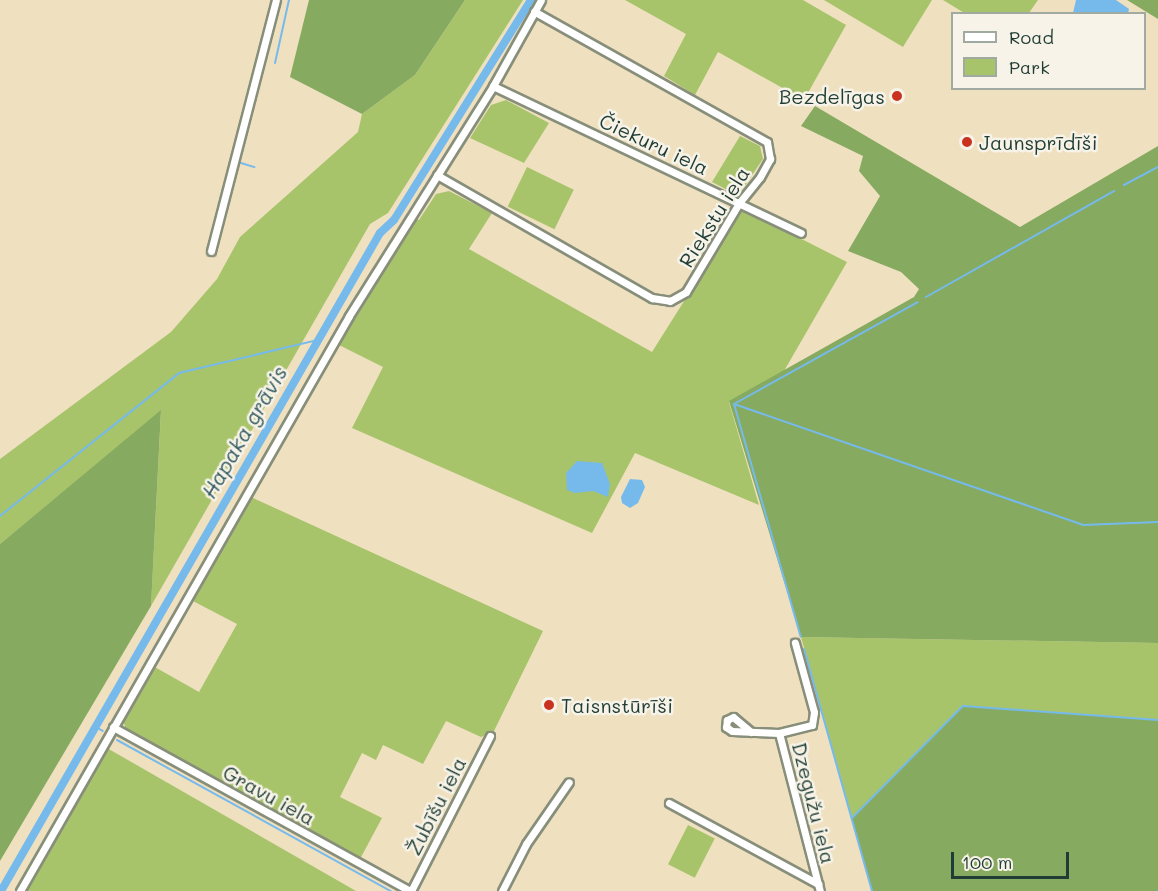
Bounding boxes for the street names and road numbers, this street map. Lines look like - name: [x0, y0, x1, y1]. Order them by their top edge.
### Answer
- street label: Čiekuru iela: [596, 108, 712, 180]
- street label: Riekstu iela: [674, 162, 754, 272]
- street label: Dzegužu iela: [787, 740, 841, 866]
- street label: Žubīšu iela: [401, 753, 471, 859]
- street label: Gravu iela: [219, 760, 319, 830]

